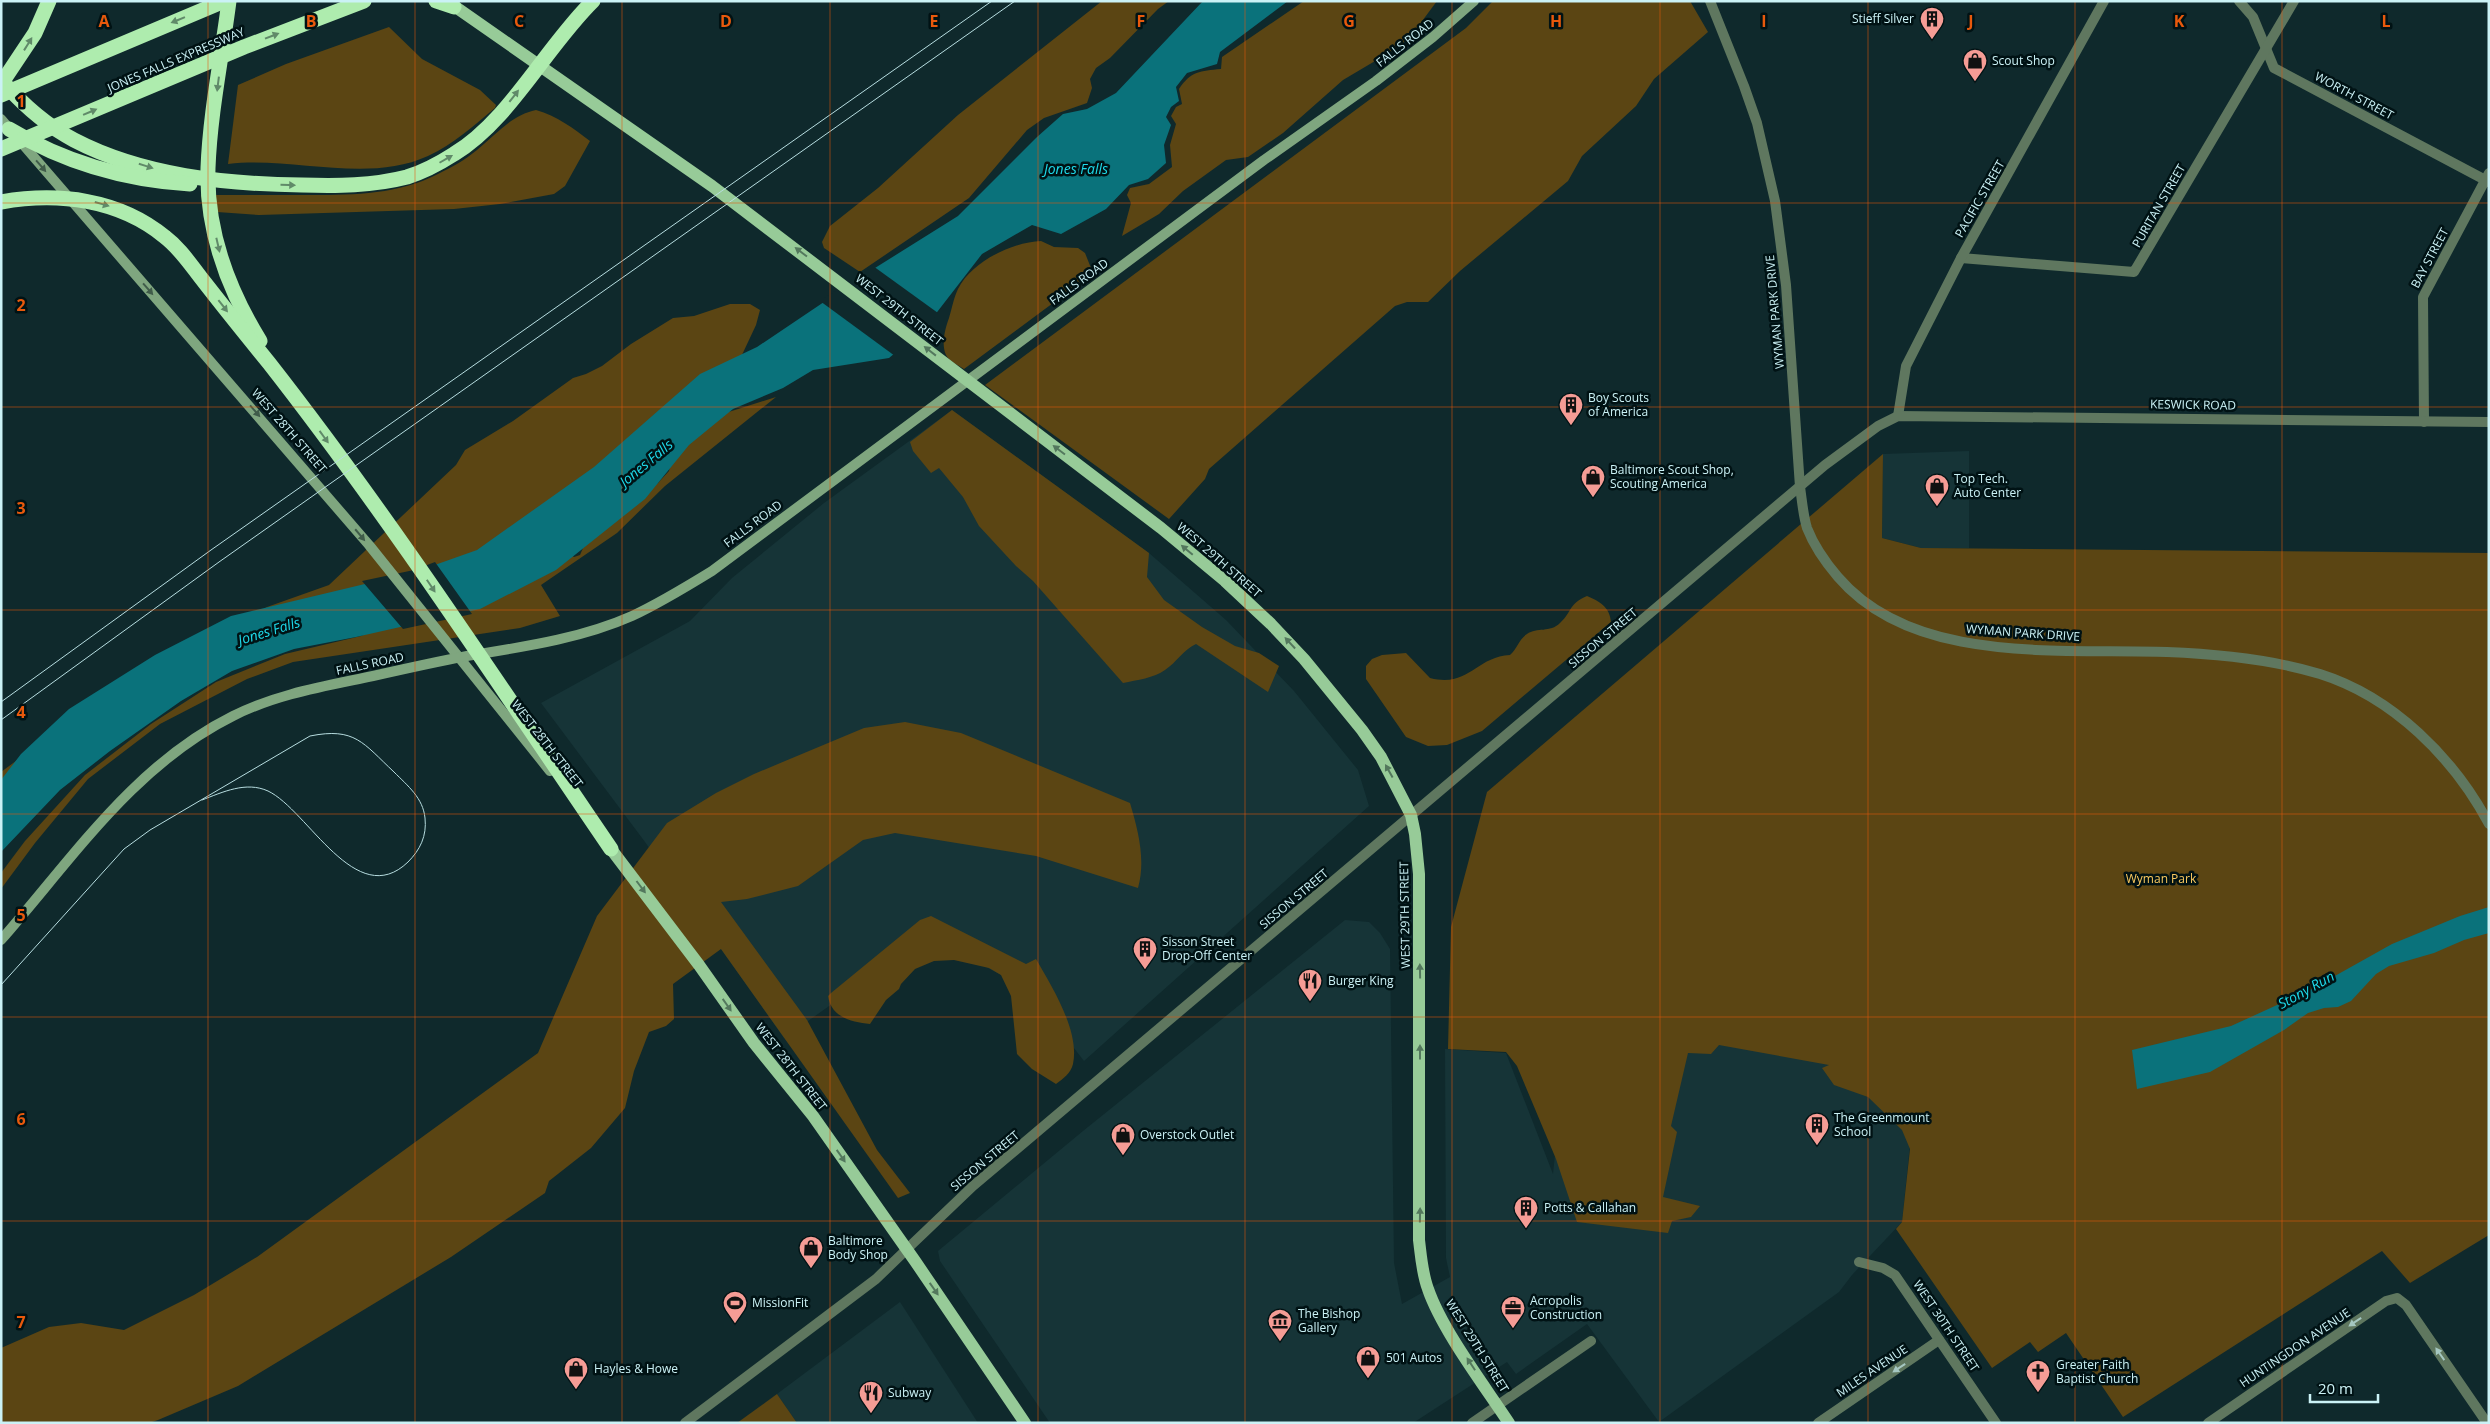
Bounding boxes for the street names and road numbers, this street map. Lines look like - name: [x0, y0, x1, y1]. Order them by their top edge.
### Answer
- street label: FALLS ROAD: [1372, 15, 1437, 71]
- street label: JONES FALLS EXPRESSWAY: [104, 23, 247, 97]
- street label: WORTH STREET: [2312, 68, 2397, 124]
- street label: PACIFIC STREET: [1951, 157, 2009, 240]
- street label: PURITAN STREET: [2128, 161, 2190, 251]
- street label: BAY STREET: [2407, 224, 2453, 291]
- street label: FALLS ROAD: [1046, 254, 1112, 309]
- street label: WYMAN PARK DRIVE: [1761, 254, 1788, 370]
- street label: WEST 29TH STREET: [852, 270, 947, 349]
- street label: WEST 28TH STREET: [248, 385, 331, 477]
- street label: KESWICK ROAD: [2150, 395, 2236, 414]
- street label: FALLS ROAD: [720, 496, 785, 551]
- street label: WEST 29TH STREET: [1173, 518, 1266, 601]
- street label: SISSON STREET: [1565, 603, 1641, 671]
- street label: WYMAN PARK DRIVE: [1965, 620, 2081, 645]
- street label: FALLS ROAD: [334, 648, 405, 679]
- street label: WEST 28TH STREET: [508, 696, 587, 791]
- street label: WEST 29TH STREET: [1395, 861, 1414, 969]
- street label: SISSON STREET: [1256, 864, 1332, 932]
- street label: WEST 28TH STREET: [752, 1019, 831, 1114]
- street label: SISSON STREET: [947, 1126, 1023, 1194]
- street label: WEST 30TH STREET: [1909, 1277, 1984, 1375]
- street label: WEST 29TH STREET: [1442, 1296, 1513, 1396]
- street label: HUNTINGDON AVENUE: [2236, 1304, 2354, 1391]
- street label: MILES AVENUE: [1833, 1340, 1911, 1401]

